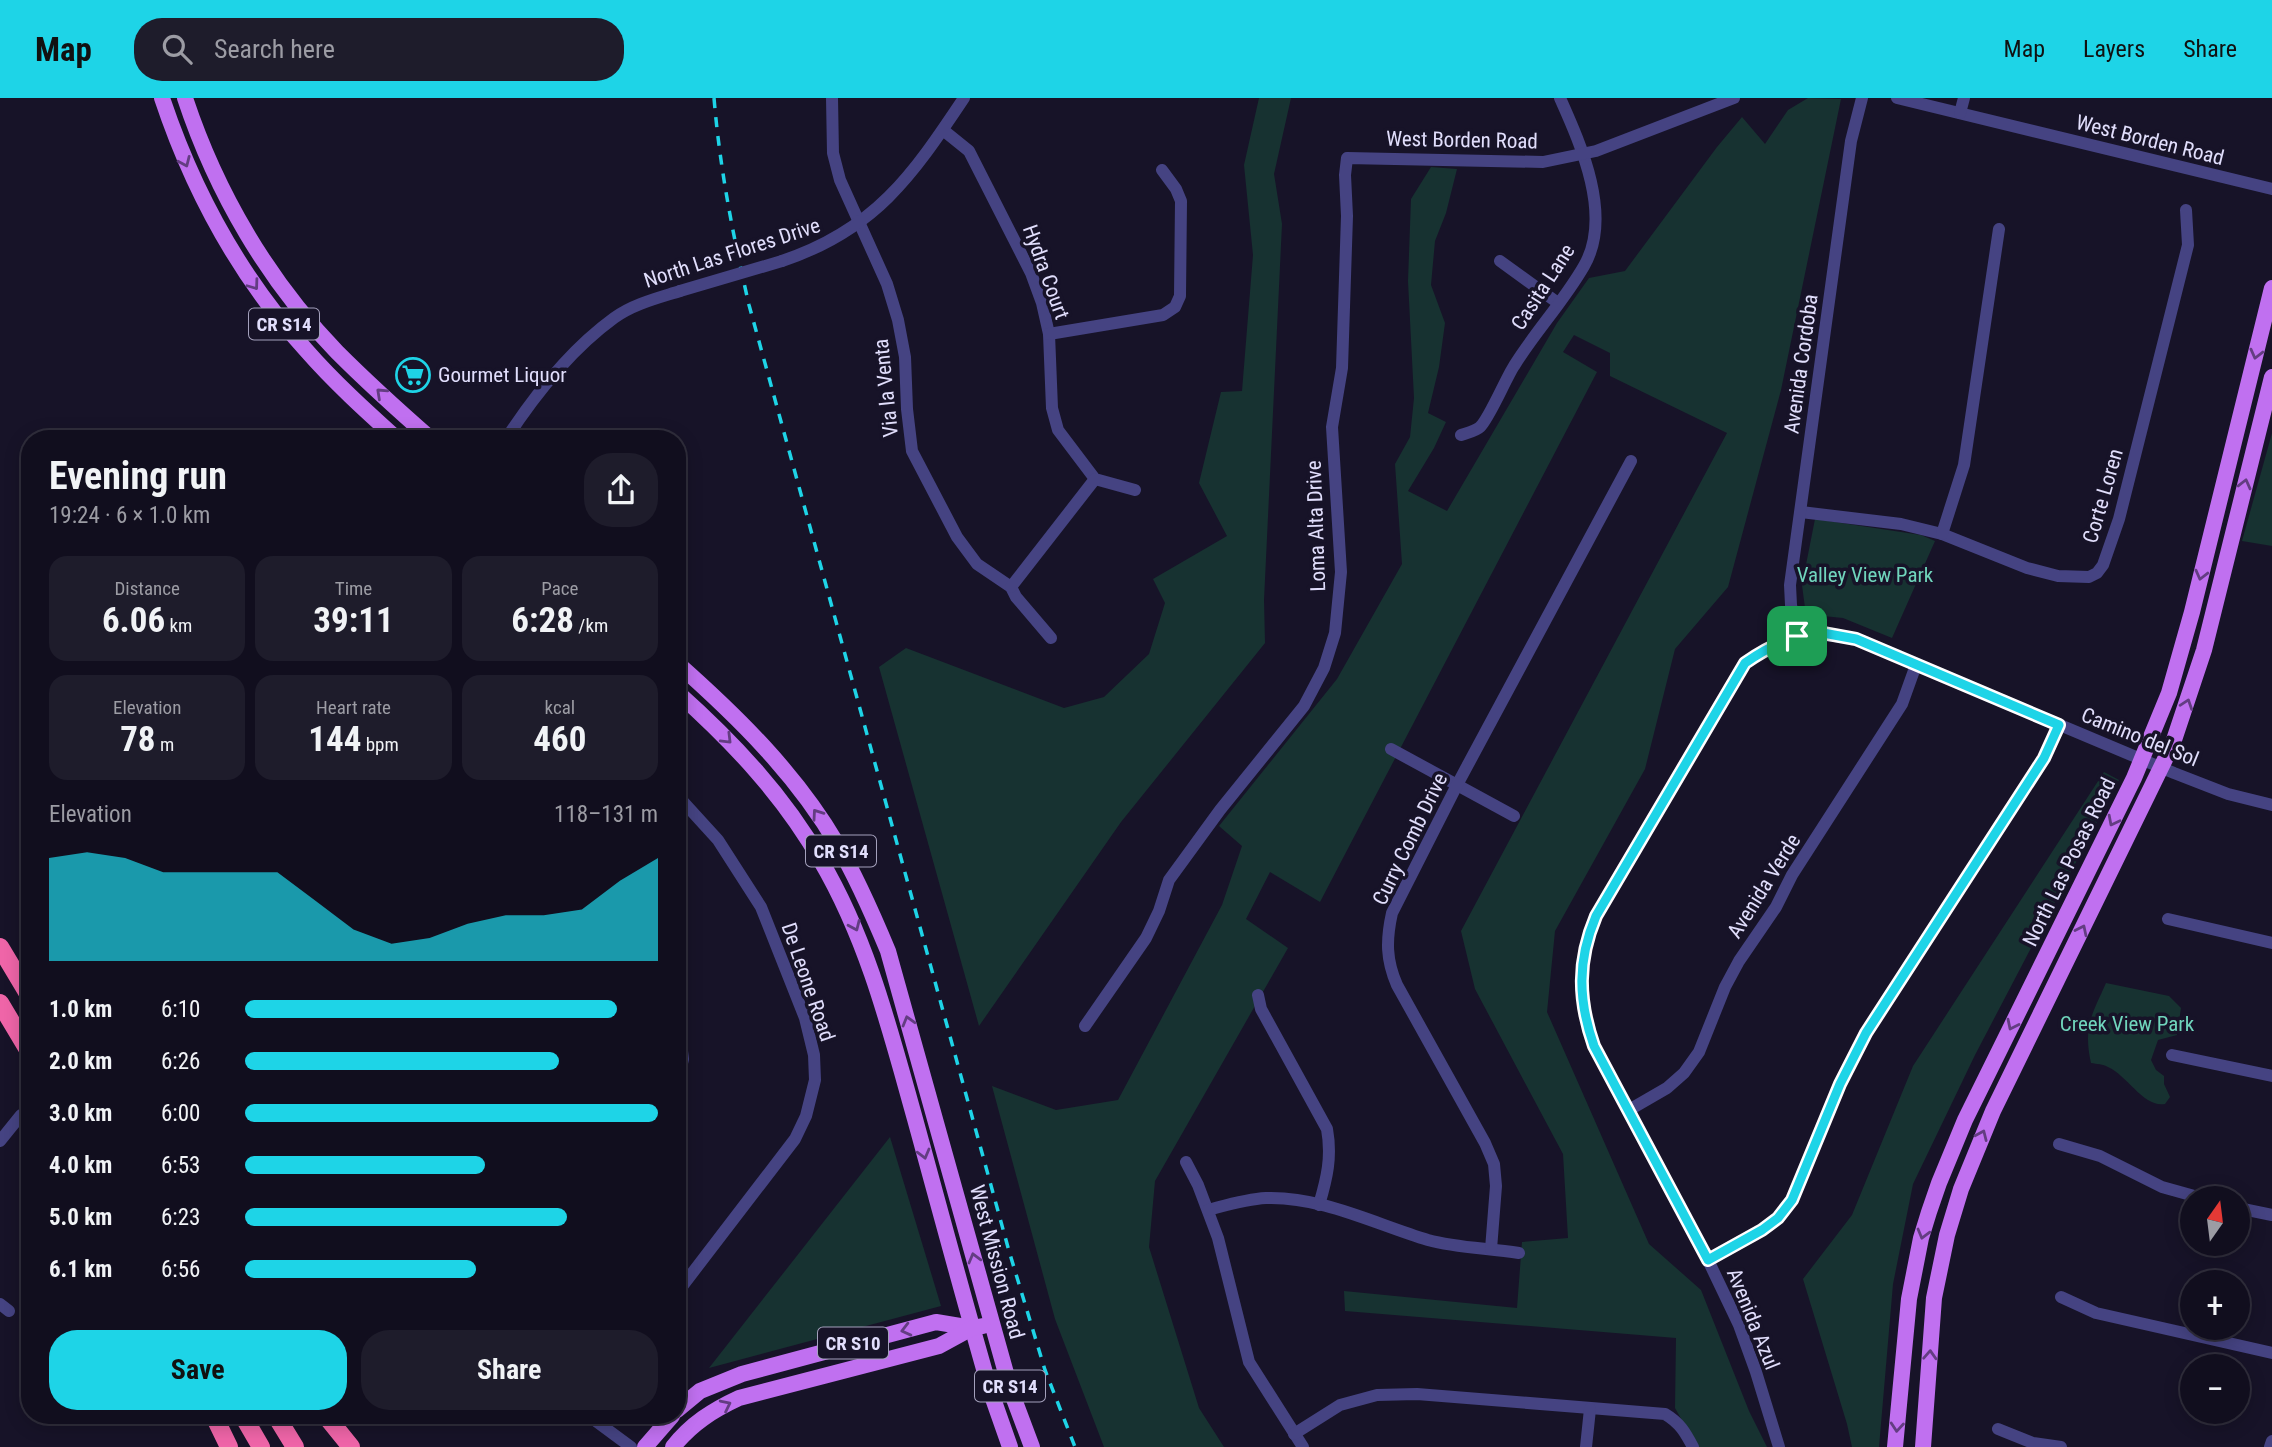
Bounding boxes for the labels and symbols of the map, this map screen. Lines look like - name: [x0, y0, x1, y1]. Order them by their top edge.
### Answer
- street label: West Borden Road: [2073, 110, 2227, 170]
- street label: West Borden Road: [1386, 127, 1538, 153]
- one-way arrow: [177, 155, 191, 167]
- street label: North Las Flores Drive: [641, 213, 823, 293]
- street label: Hydra Court: [1018, 222, 1074, 322]
- street label: Casita Lane: [1506, 239, 1580, 334]
- one-way arrow: [246, 277, 259, 290]
- street label: Avenida Cordoba: [1779, 293, 1823, 435]
- road number: CR S14: [249, 308, 319, 340]
- street label: Via la Venta: [869, 338, 903, 438]
- one-way arrow: [2250, 348, 2264, 360]
- supermarket icon: Gourmet Liquor: [394, 356, 432, 394]
- place label: Gourmet Liquor: [438, 363, 567, 387]
- one-way arrow: [376, 389, 389, 401]
- street label: Corte Loren: [2078, 446, 2128, 546]
- street label: Loma Alta Drive: [1302, 460, 1330, 592]
- one-way arrow: [2237, 479, 2251, 491]
- park label: Valley View Park: [1797, 563, 1934, 587]
- one-way arrow: [2195, 569, 2209, 581]
- pin: [1767, 606, 1827, 666]
- one-way arrow: [2179, 699, 2193, 711]
- street label: Camino del Sol: [2078, 703, 2202, 771]
- one-way arrow: [719, 731, 732, 744]
- street label: Curry Comb Drive: [1368, 769, 1452, 909]
- street label: North Las Posas Road: [2018, 774, 2120, 950]
- one-way arrow: [813, 809, 825, 822]
- one-way arrow: [2107, 814, 2121, 826]
- street label: Avenida Verde: [1723, 829, 1806, 942]
- road number: CR S14: [806, 836, 876, 866]
- street label: De Leone Road: [776, 919, 840, 1045]
- one-way arrow: [846, 919, 860, 931]
- one-way arrow: [2073, 925, 2087, 937]
- park label: Creek View Park: [2060, 1012, 2195, 1036]
- one-way arrow: [902, 1015, 917, 1027]
- one-way arrow: [2006, 1018, 2020, 1030]
- one-way arrow: [1974, 1130, 1988, 1142]
- one-way arrow: [916, 1148, 931, 1160]
- street label: West Mission Road: [965, 1182, 1029, 1342]
- north arrow: [2180, 1186, 2250, 1256]
- one-way arrow: [1917, 1228, 1931, 1240]
- one-way arrow: [968, 1252, 982, 1264]
- street label: Avenida Azul: [1722, 1265, 1784, 1373]
- one-way arrow: [900, 1322, 912, 1336]
- road number: CR S10: [818, 1328, 888, 1358]
- one-way arrow: [1922, 1349, 1937, 1360]
- road number: CR S14: [975, 1370, 1045, 1402]
- one-way arrow: [719, 1399, 731, 1413]
- one-way arrow: [1890, 1421, 1905, 1432]

